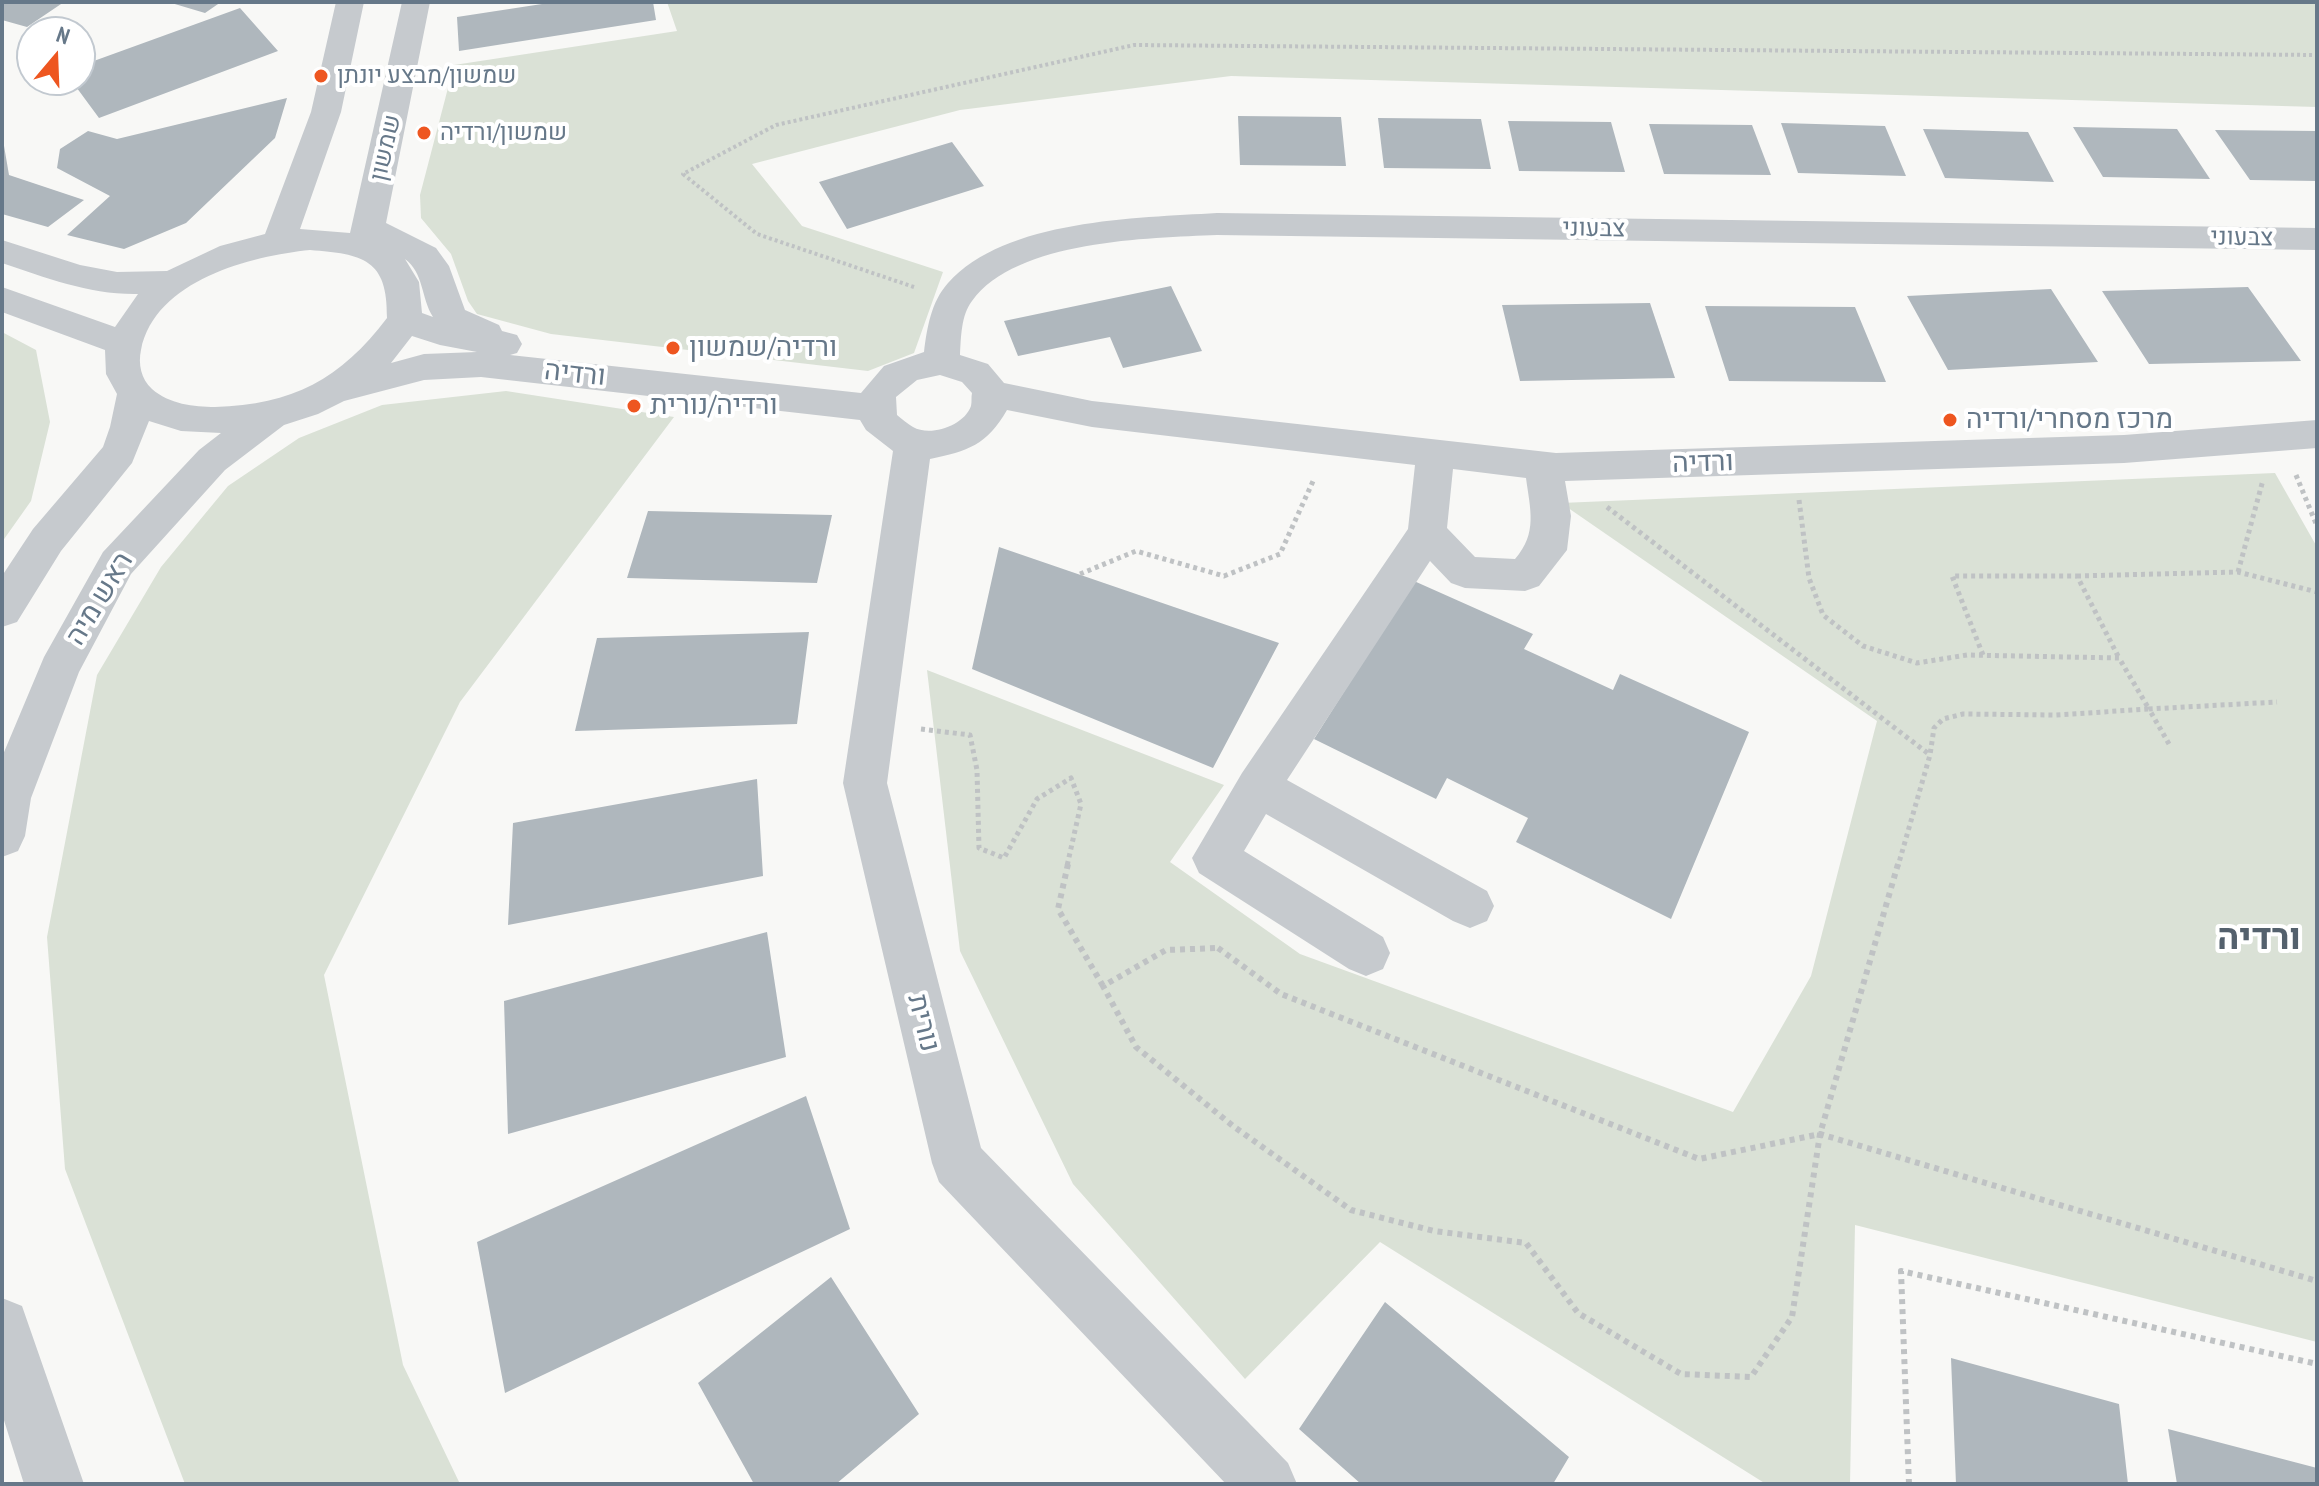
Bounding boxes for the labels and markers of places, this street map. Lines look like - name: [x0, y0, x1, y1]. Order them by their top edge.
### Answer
- place label: שמשון/מבצע יונתן: [337, 62, 516, 90]
- marker: שמשון/מבצע יונתן: [312, 67, 330, 85]
- place label: שמשון/ורדיה: [440, 119, 567, 147]
- marker: שמשון/ורדיה: [415, 124, 433, 142]
- place label: ורדיה/שמשון: [689, 331, 837, 365]
- marker: ורדיה/שמשון: [664, 339, 682, 357]
- place label: ורדיה/נורית: [650, 389, 778, 423]
- marker: ורדיה/נורית: [625, 397, 643, 415]
- place label: מרכז מסחרי/ורדיה: [1966, 403, 2173, 437]
- marker: מרכז מסחרי/ורדיה: [1941, 411, 1959, 429]

